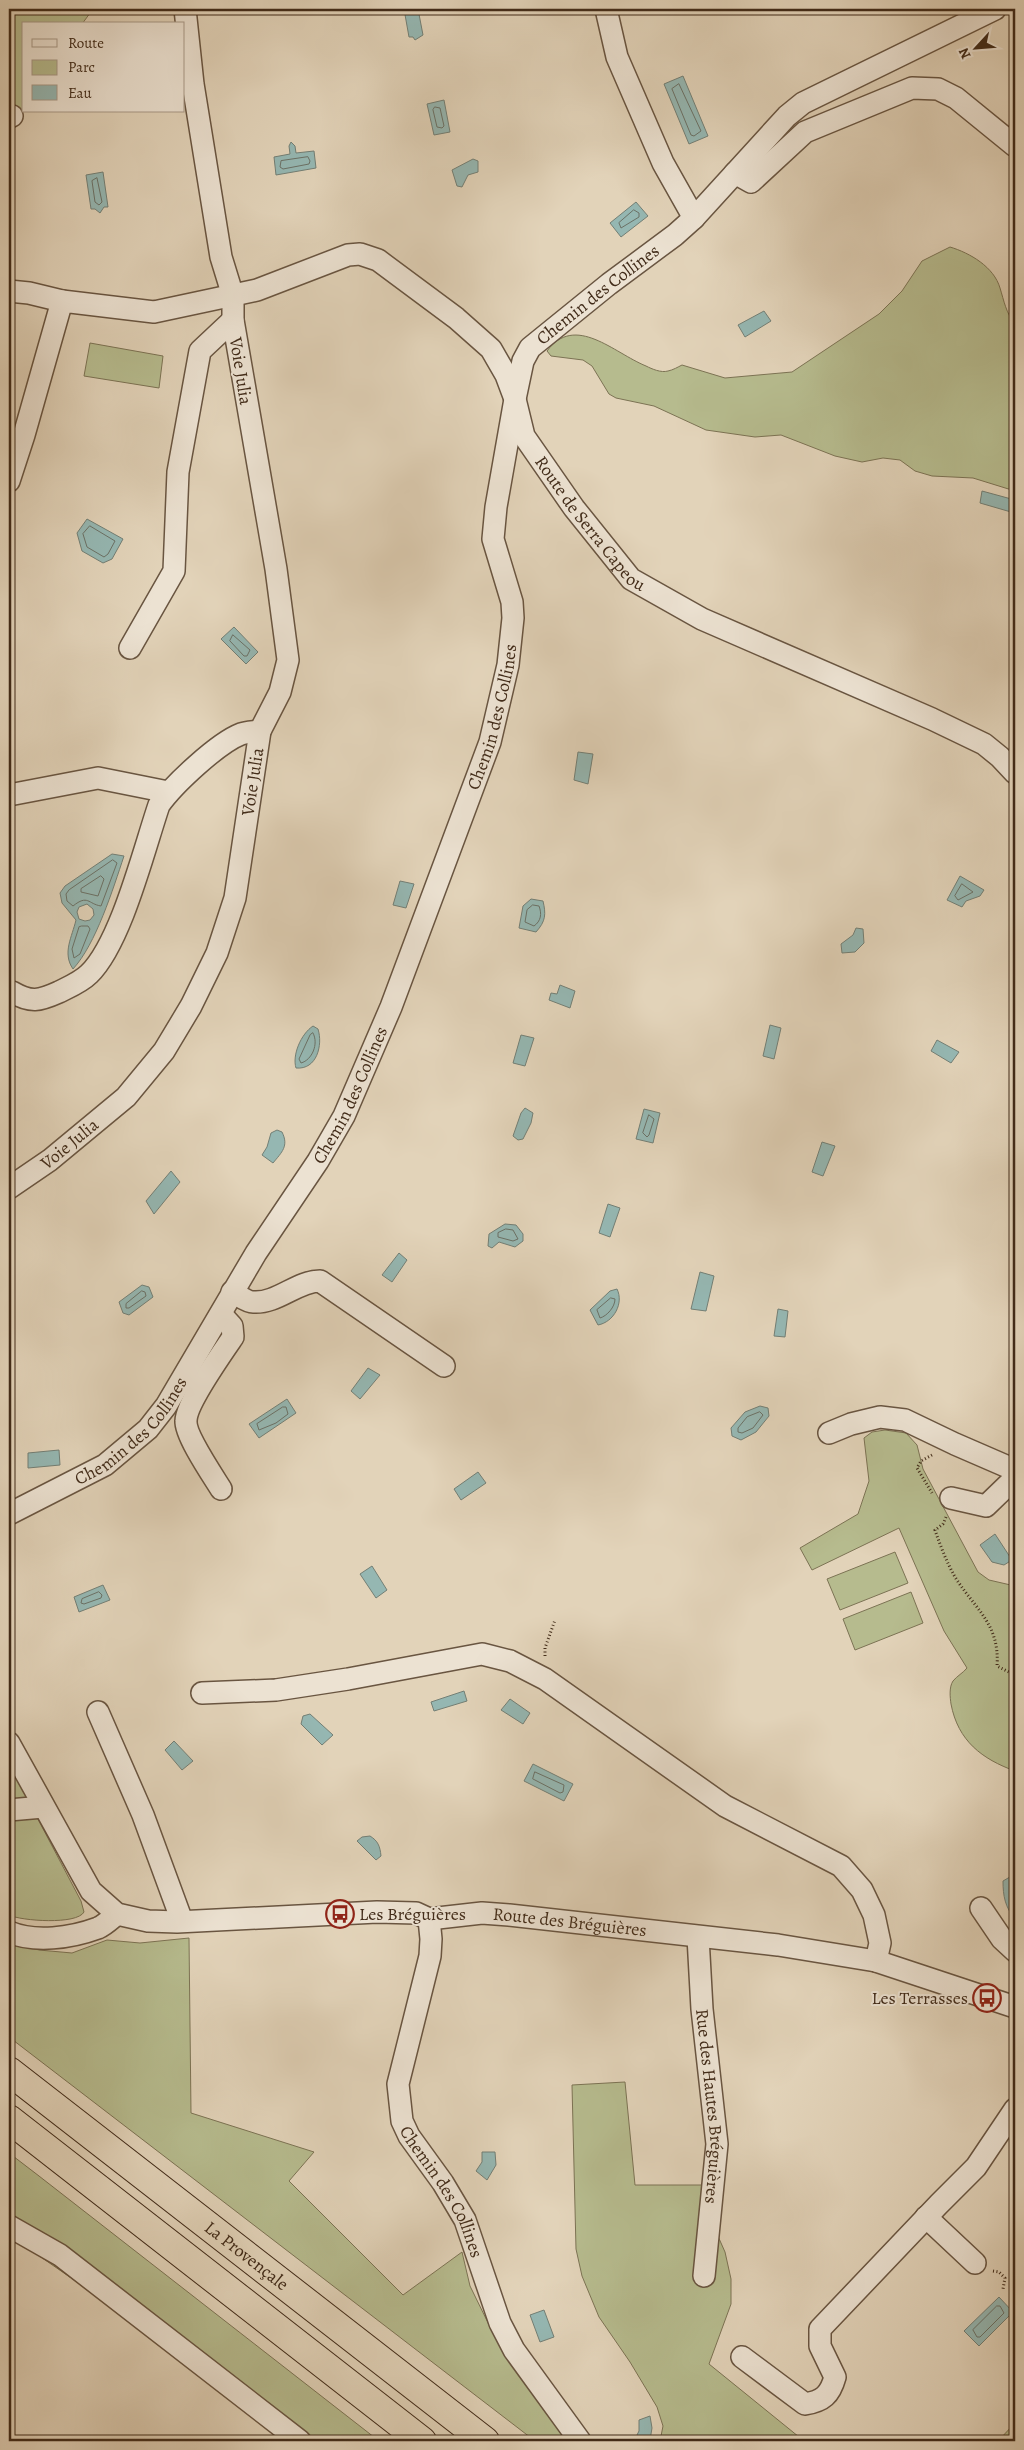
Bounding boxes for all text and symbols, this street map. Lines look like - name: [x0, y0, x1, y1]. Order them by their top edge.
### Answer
- legend: [22, 22, 185, 112]
- north arrow: [952, 22, 1002, 72]
- text: Route: [68, 33, 104, 53]
- text: N: [954, 45, 976, 62]
- text: Parc: [68, 57, 95, 77]
- text: Eau: [68, 83, 93, 103]
- street label: Chemin des Collines: [531, 239, 664, 350]
- street label: Voie Julia: [224, 334, 258, 407]
- street label: Route de Serra Capeou: [529, 451, 650, 597]
- street label: Chemin des Collines: [461, 643, 522, 793]
- street label: Voie Julia: [235, 746, 269, 818]
- street label: Chemin des Collines: [307, 1023, 393, 1168]
- street label: Voie Julia: [35, 1112, 104, 1175]
- street label: Chemin des Collines: [70, 1372, 193, 1491]
- bus stop icon: Les Bréguières: [325, 1899, 355, 1929]
- place label: Les Bréguières: [359, 1902, 466, 1926]
- street label: Route des Bréguières: [492, 1902, 648, 1942]
- bus stop icon: Les Terrasses: [972, 1983, 1002, 2013]
- place label: Les Terrasses: [871, 1986, 968, 2010]
- street label: Rue des Hautes Bréguières: [690, 2008, 729, 2205]
- street label: Chemin des Collines: [394, 2122, 489, 2261]
- street label: La Provençale: [200, 2215, 294, 2296]

